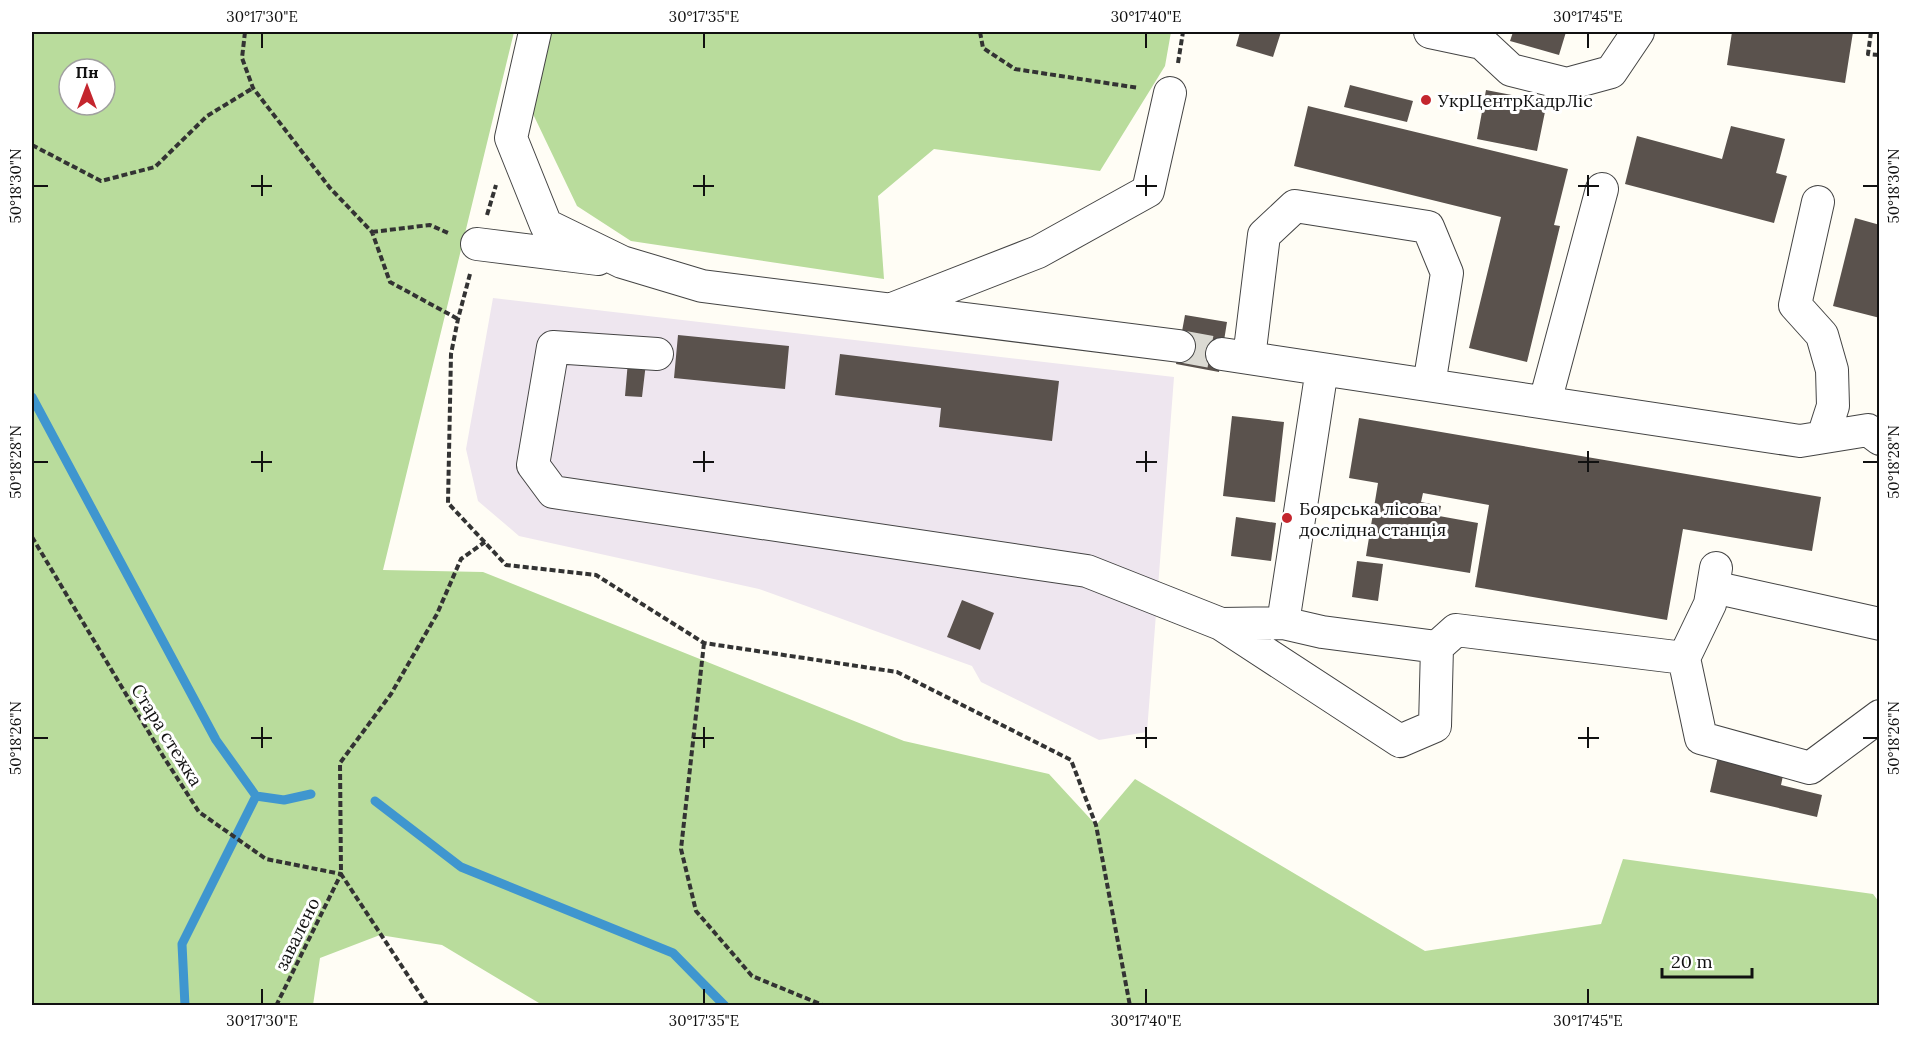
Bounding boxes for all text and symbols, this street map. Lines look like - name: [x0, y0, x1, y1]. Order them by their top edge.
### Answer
- text: 30°17'30"E: [226, 7, 298, 26]
- text: 30°17'35"E: [669, 7, 739, 26]
- text: 30°17'40"E: [1111, 7, 1181, 26]
- text: 30°17'45"E: [1553, 7, 1623, 26]
- north arrow: [57, 57, 117, 117]
- text: Пн: [75, 62, 99, 82]
- place label: УкрЦентрКадрЛіс: [1437, 89, 1593, 112]
- marker: УкрЦентрКадрЛіс: [1419, 93, 1433, 107]
- text: 50°18'30"N: [6, 149, 25, 223]
- text: 50°18'30"N: [1884, 149, 1903, 223]
- text: 50°18'28"N: [6, 425, 25, 499]
- text: 50°18'28"N: [1884, 425, 1903, 499]
- place label: Боярська лісова дослідна станція: [1299, 497, 1446, 541]
- marker: Боярська лісова дослідна станція: [1280, 511, 1294, 525]
- street label: Стара стежка: [126, 679, 208, 791]
- text: 50°18'26"N: [6, 701, 25, 775]
- text: 50°18'26"N: [1884, 701, 1903, 775]
- street label: завалено: [269, 894, 325, 974]
- scale bar: [1662, 941, 1752, 979]
- text: 20 m: [1671, 950, 1713, 973]
- text: 30°17'30"E: [226, 1011, 298, 1030]
- text: 30°17'35"E: [669, 1011, 739, 1030]
- text: 30°17'40"E: [1111, 1011, 1181, 1030]
- text: 30°17'45"E: [1553, 1011, 1623, 1030]

